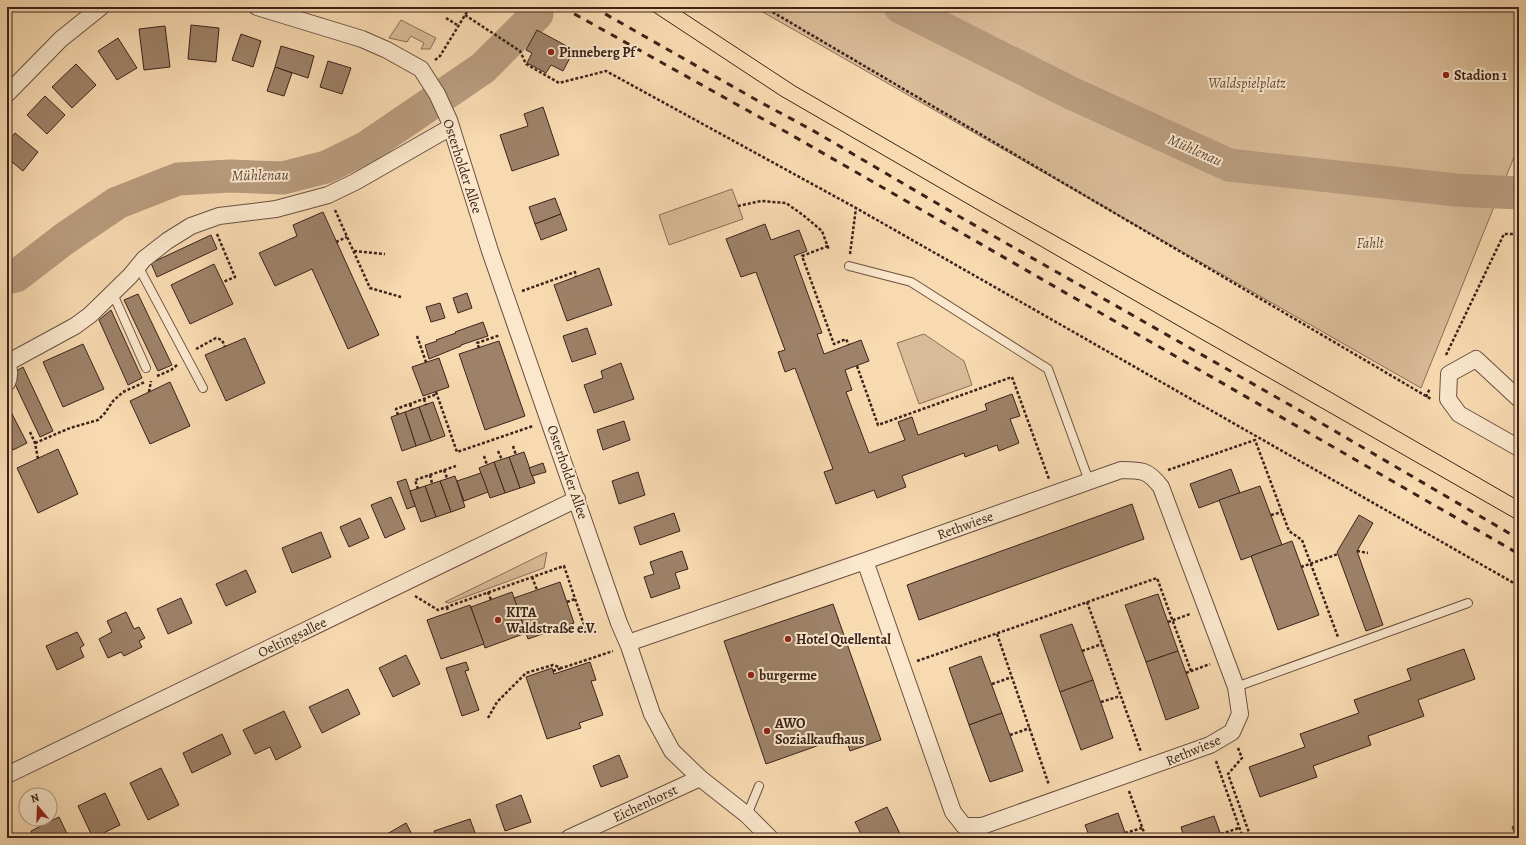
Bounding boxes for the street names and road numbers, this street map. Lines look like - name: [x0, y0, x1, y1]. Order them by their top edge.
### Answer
- street label: Osterholder Allee: [438, 116, 487, 216]
- street label: Osterholder Allee: [542, 422, 593, 522]
- street label: Rethwiese: [935, 507, 996, 544]
- street label: Oeltingsallee: [255, 613, 330, 662]
- street label: Rethwiese: [1163, 730, 1224, 771]
- street label: Eichenhorst: [610, 780, 681, 827]

